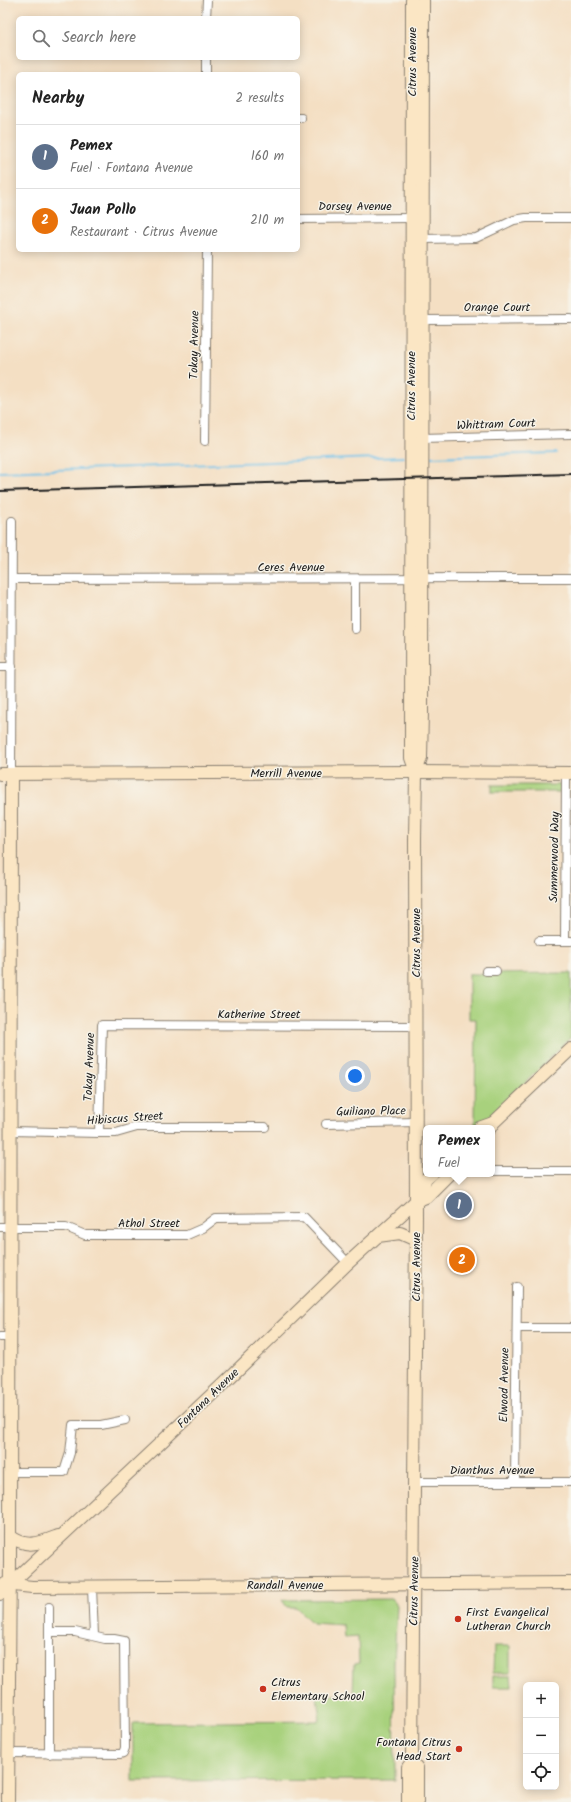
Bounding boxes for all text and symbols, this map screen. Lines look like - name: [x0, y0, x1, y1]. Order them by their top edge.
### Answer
- search box: [16, 16, 300, 60]
- text: Search here: [62, 26, 136, 50]
- icon: search: [30, 27, 52, 49]
- street label: Citrus Avenue: [403, 27, 422, 97]
- text: Nearby: [32, 85, 84, 112]
- text: 2 results: [236, 88, 284, 109]
- text: Pemex: [70, 134, 112, 158]
- text: 1: [43, 146, 47, 167]
- text: 160 m: [251, 146, 284, 167]
- text: Fuel · Fontana Avenue: [70, 158, 193, 179]
- street label: Dorsey Avenue: [318, 197, 392, 216]
- text: Juan Pollo: [70, 198, 136, 222]
- text: 2: [41, 210, 49, 231]
- text: 210 m: [250, 210, 284, 231]
- text: Restaurant · Citrus Avenue: [70, 222, 218, 243]
- street label: Orange Court: [464, 298, 530, 317]
- street label: Tokay Avenue: [184, 310, 205, 380]
- street label: Citrus Avenue: [402, 351, 421, 421]
- street label: Whittram Court: [456, 414, 536, 435]
- street label: Ceres Avenue: [257, 558, 325, 577]
- street label: Merrill Avenue: [250, 764, 322, 783]
- street label: Summerwood Way: [544, 811, 565, 903]
- street label: Citrus Avenue: [407, 908, 426, 978]
- street label: Katherine Street: [217, 1005, 301, 1024]
- street label: Tokay Avenue: [79, 1032, 100, 1102]
- your location: [345, 1066, 365, 1086]
- street label: Guiliano Place: [336, 1101, 407, 1122]
- street label: Hibiscus Street: [86, 1106, 164, 1131]
- popup: [423, 1125, 495, 1177]
- text: Pemex: [438, 1129, 480, 1153]
- text: Fuel: [438, 1153, 460, 1174]
- pin: 1: [446, 1190, 472, 1220]
- street label: Athol Street: [118, 1214, 180, 1233]
- street label: Citrus Avenue: [407, 1232, 426, 1302]
- pin: 2: [449, 1245, 475, 1275]
- street label: Elwood Avenue: [494, 1347, 515, 1423]
- street label: Fontana Avenue: [173, 1363, 244, 1433]
- street label: Dianthus Avenue: [450, 1461, 535, 1480]
- street label: Citrus Avenue: [404, 1555, 425, 1626]
- street label: Randall Avenue: [247, 1576, 324, 1595]
- place label: First Evangelical Lutheran Church: [466, 1603, 551, 1636]
- marker: First Evangelical Lutheran Church: [453, 1614, 463, 1624]
- place label: Citrus Elementary School: [271, 1673, 364, 1706]
- map controls: [523, 1682, 559, 1790]
- button: +: [523, 1682, 559, 1718]
- marker: Citrus Elementary School: [258, 1684, 268, 1694]
- button: −: [523, 1718, 559, 1754]
- place label: Fontana Citrus Head Start: [376, 1733, 451, 1766]
- marker: Fontana Citrus Head Start: [454, 1744, 464, 1754]
- button: locate: [523, 1754, 559, 1790]

